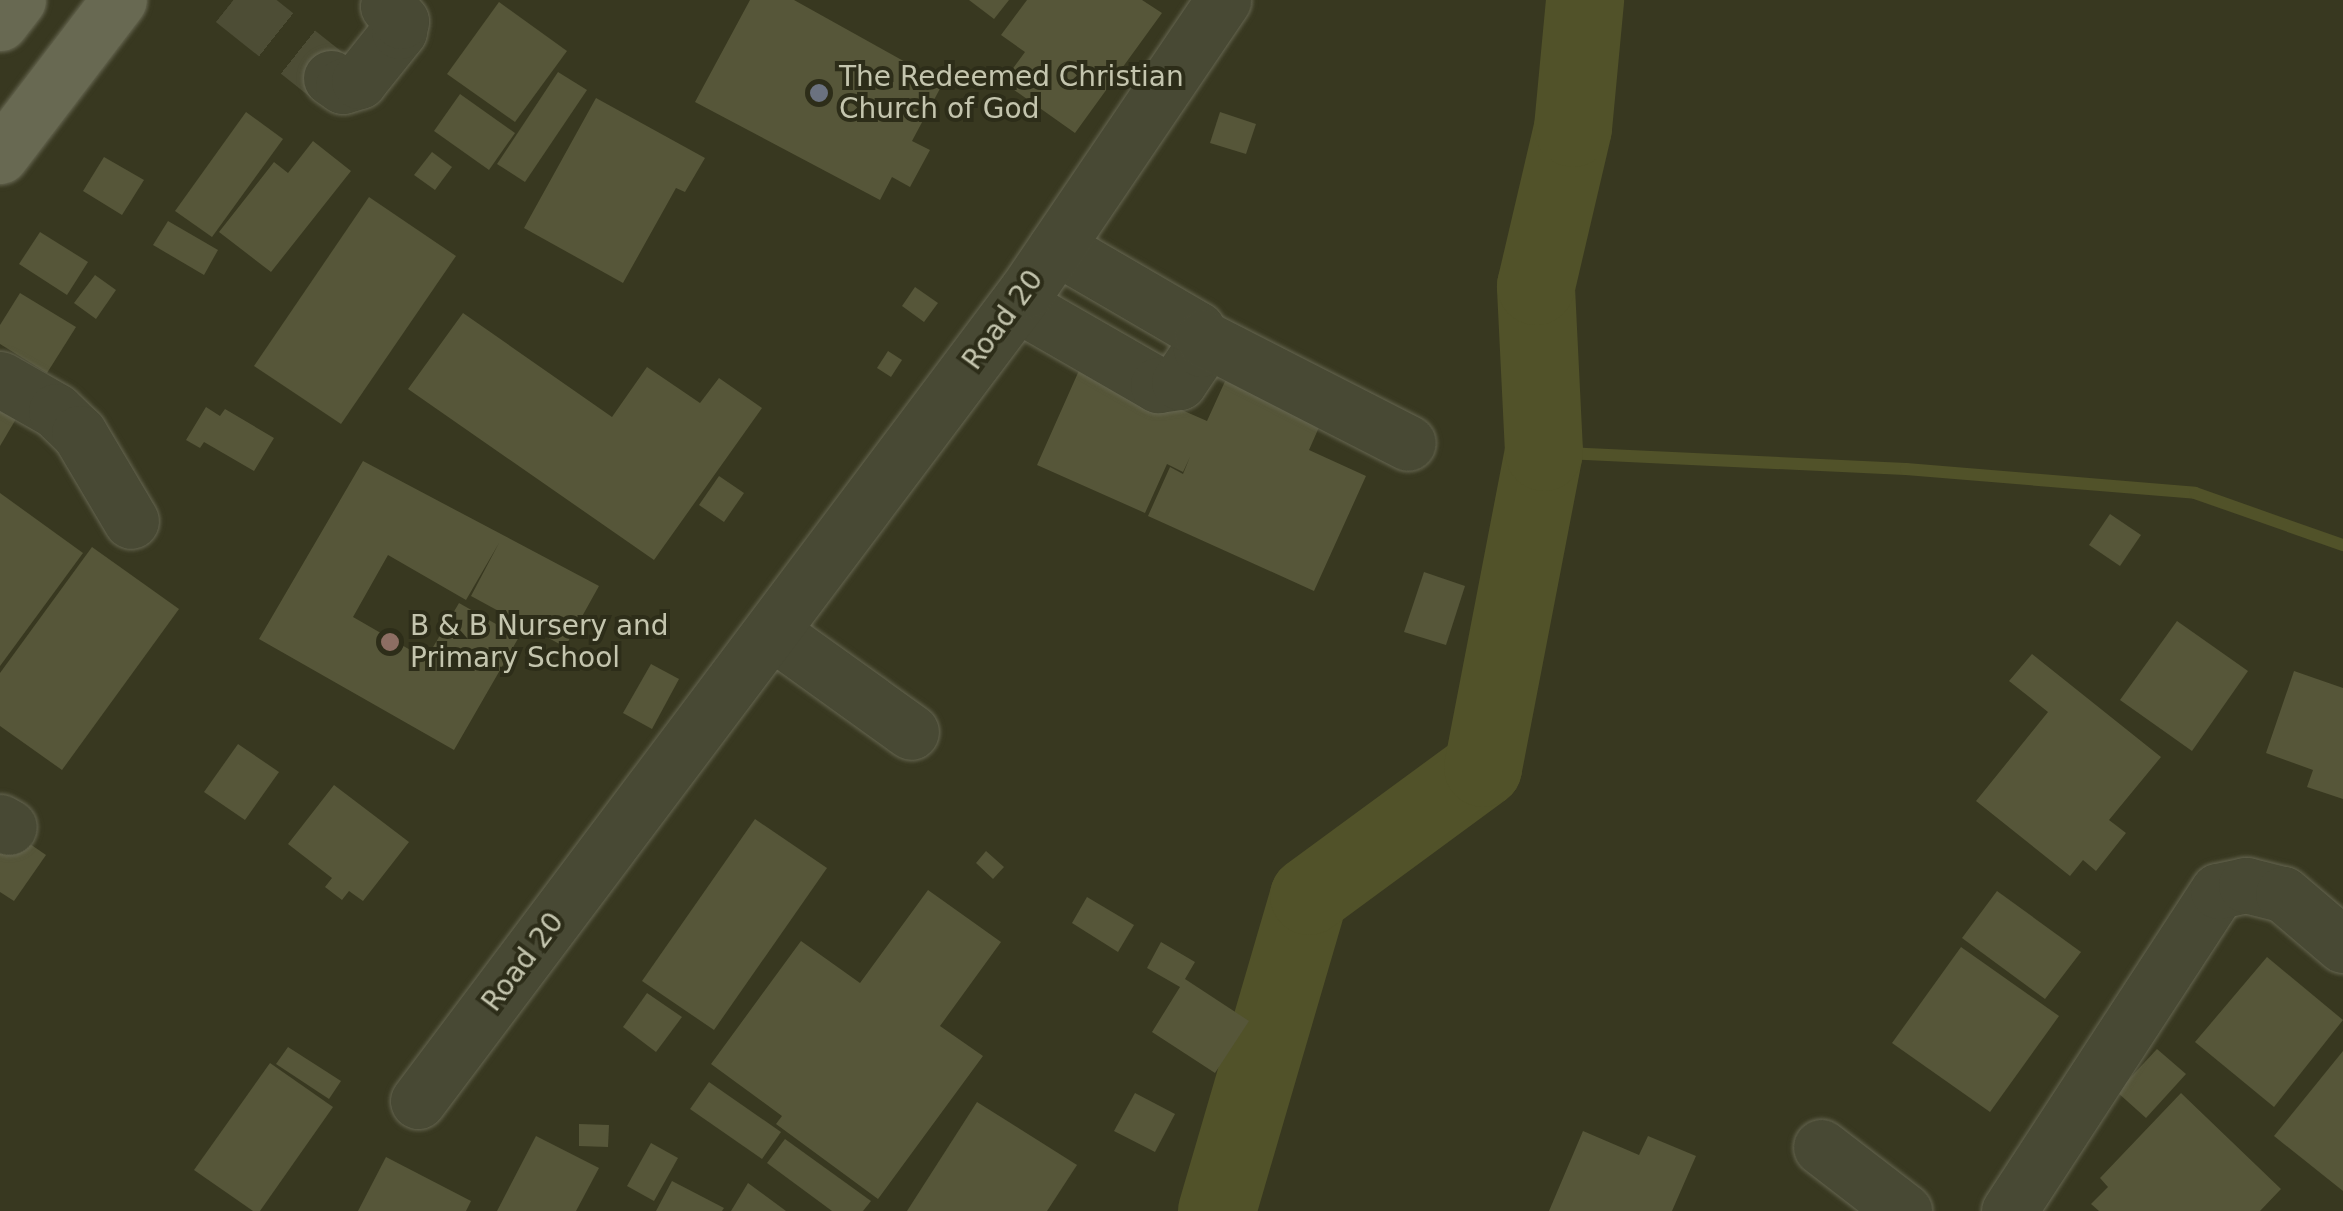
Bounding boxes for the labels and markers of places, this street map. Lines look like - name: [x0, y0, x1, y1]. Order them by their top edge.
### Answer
- place label: The Redeemed Christian Church of God: [839, 60, 1184, 126]
- marker: The Redeemed Christian Church of God: [808, 82, 830, 104]
- place label: B & B Nursery and Primary School: [410, 609, 669, 675]
- marker: B & B Nursery and Primary School: [379, 631, 401, 653]

